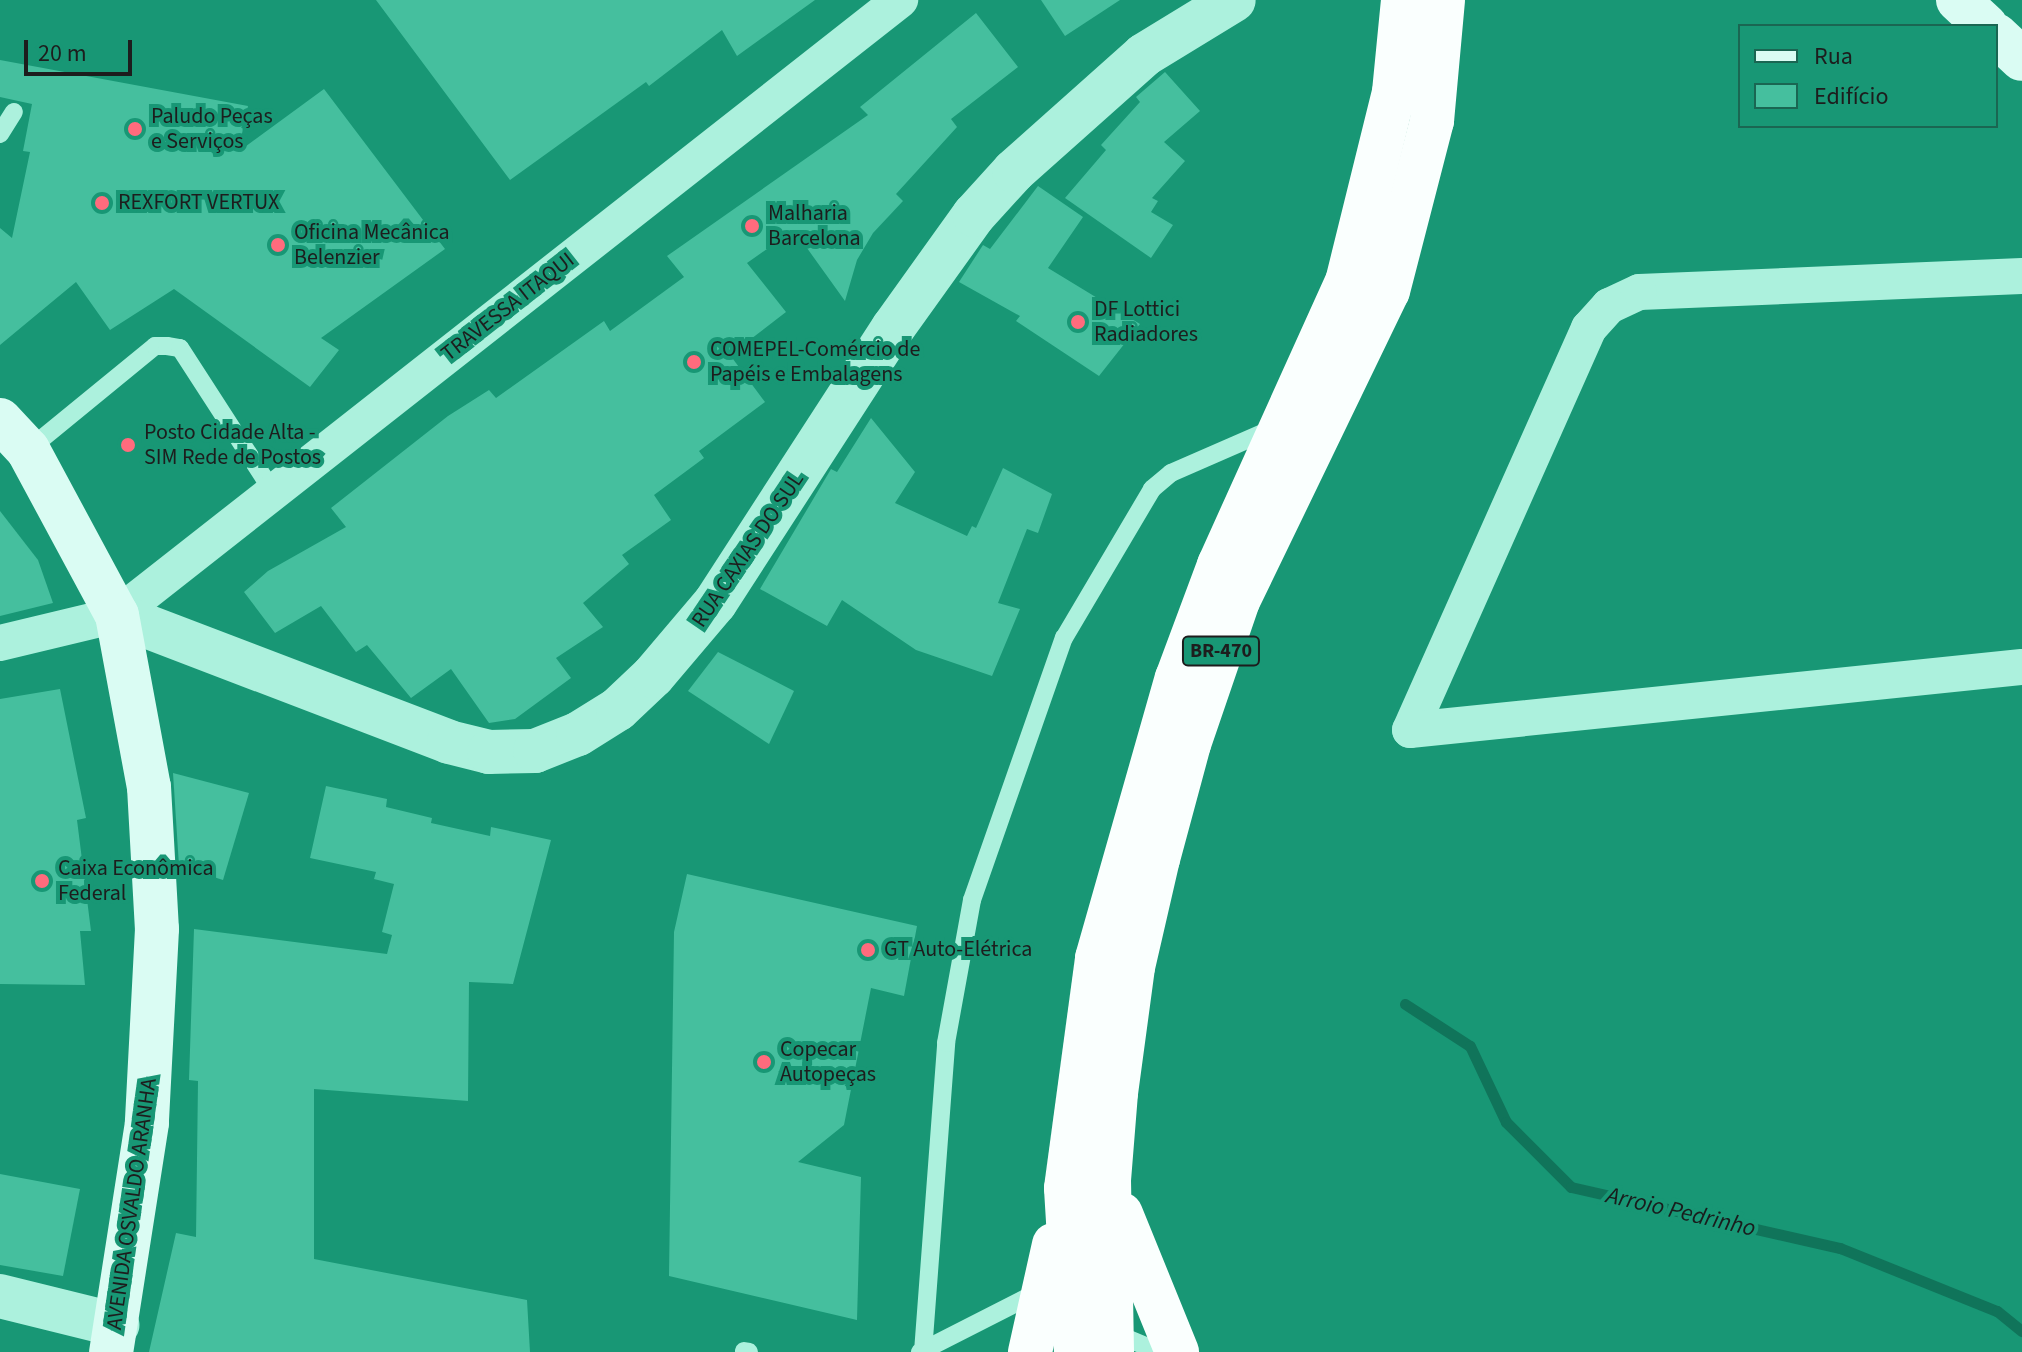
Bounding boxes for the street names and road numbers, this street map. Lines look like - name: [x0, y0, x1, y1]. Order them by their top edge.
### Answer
- street label: TRAVESSA ITAQUI: [436, 247, 580, 367]
- street label: RUA CAXIAS DO SUL: [686, 467, 810, 633]
- road number: BR-470: [1181, 635, 1261, 667]
- street label: AVENIDA OSVALDO ARANHA: [101, 1077, 163, 1331]

